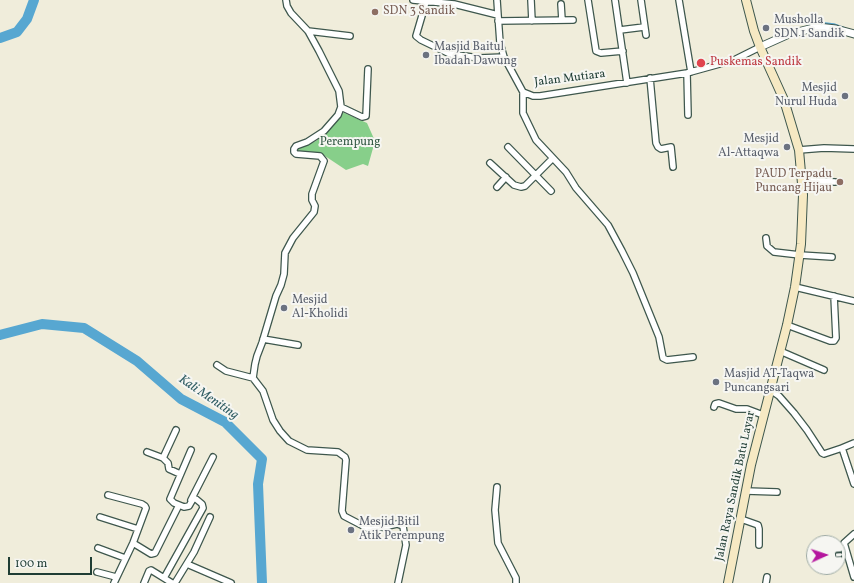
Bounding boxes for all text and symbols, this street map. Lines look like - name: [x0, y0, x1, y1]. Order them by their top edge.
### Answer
- place label: SDN 3 Sandik: [383, 5, 455, 19]
- marker: SDN 3 Sandik: [370, 7, 380, 17]
- place label: Musholla SDN 1 Sandik: [774, 14, 844, 42]
- marker: Musholla SDN 1 Sandik: [761, 23, 771, 33]
- place label: Masjid Baitul Ibadah Dawung: [434, 41, 517, 69]
- marker: Masjid Baitul Ibadah Dawung: [421, 50, 431, 60]
- place label: Puskemas Sandik: [710, 56, 802, 70]
- marker: Puskemas Sandik: [695, 57, 707, 69]
- street label: Jalan Mutiara: [534, 67, 606, 91]
- place label: Mesjid Nurul Huda: [775, 82, 837, 110]
- marker: Mesjid Nurul Huda: [840, 91, 850, 101]
- place label: Mesjid Al-Attaqwa: [718, 133, 779, 161]
- park label: Perempung: [320, 136, 380, 150]
- marker: Mesjid Al-Attaqwa: [782, 142, 792, 152]
- place label: PAUD Terpadu Puncang Hijau: [755, 168, 832, 196]
- marker: PAUD Terpadu Puncang Hijau: [835, 177, 845, 187]
- place label: Mesjid Al-Kholidi: [292, 294, 348, 322]
- marker: Mesjid Al-Kholidi: [279, 303, 289, 313]
- place label: Masjid AT-Taqwa Puncangsari: [724, 368, 814, 396]
- water label: Kali Meniting: [175, 372, 241, 424]
- marker: Masjid AT-Taqwa Puncangsari: [711, 377, 721, 387]
- street label: Jalan Raya Sandik Batu Layar: [713, 410, 759, 562]
- place label: Mesjid Bitil Atik Perempung: [359, 516, 445, 544]
- marker: Mesjid Bitil Atik Perempung: [346, 525, 356, 535]
- north arrow: [806, 535, 846, 575]
- scale bar: [10, 549, 94, 575]
- text: U: [830, 550, 845, 559]
- text: 100 m: [15, 556, 47, 572]

